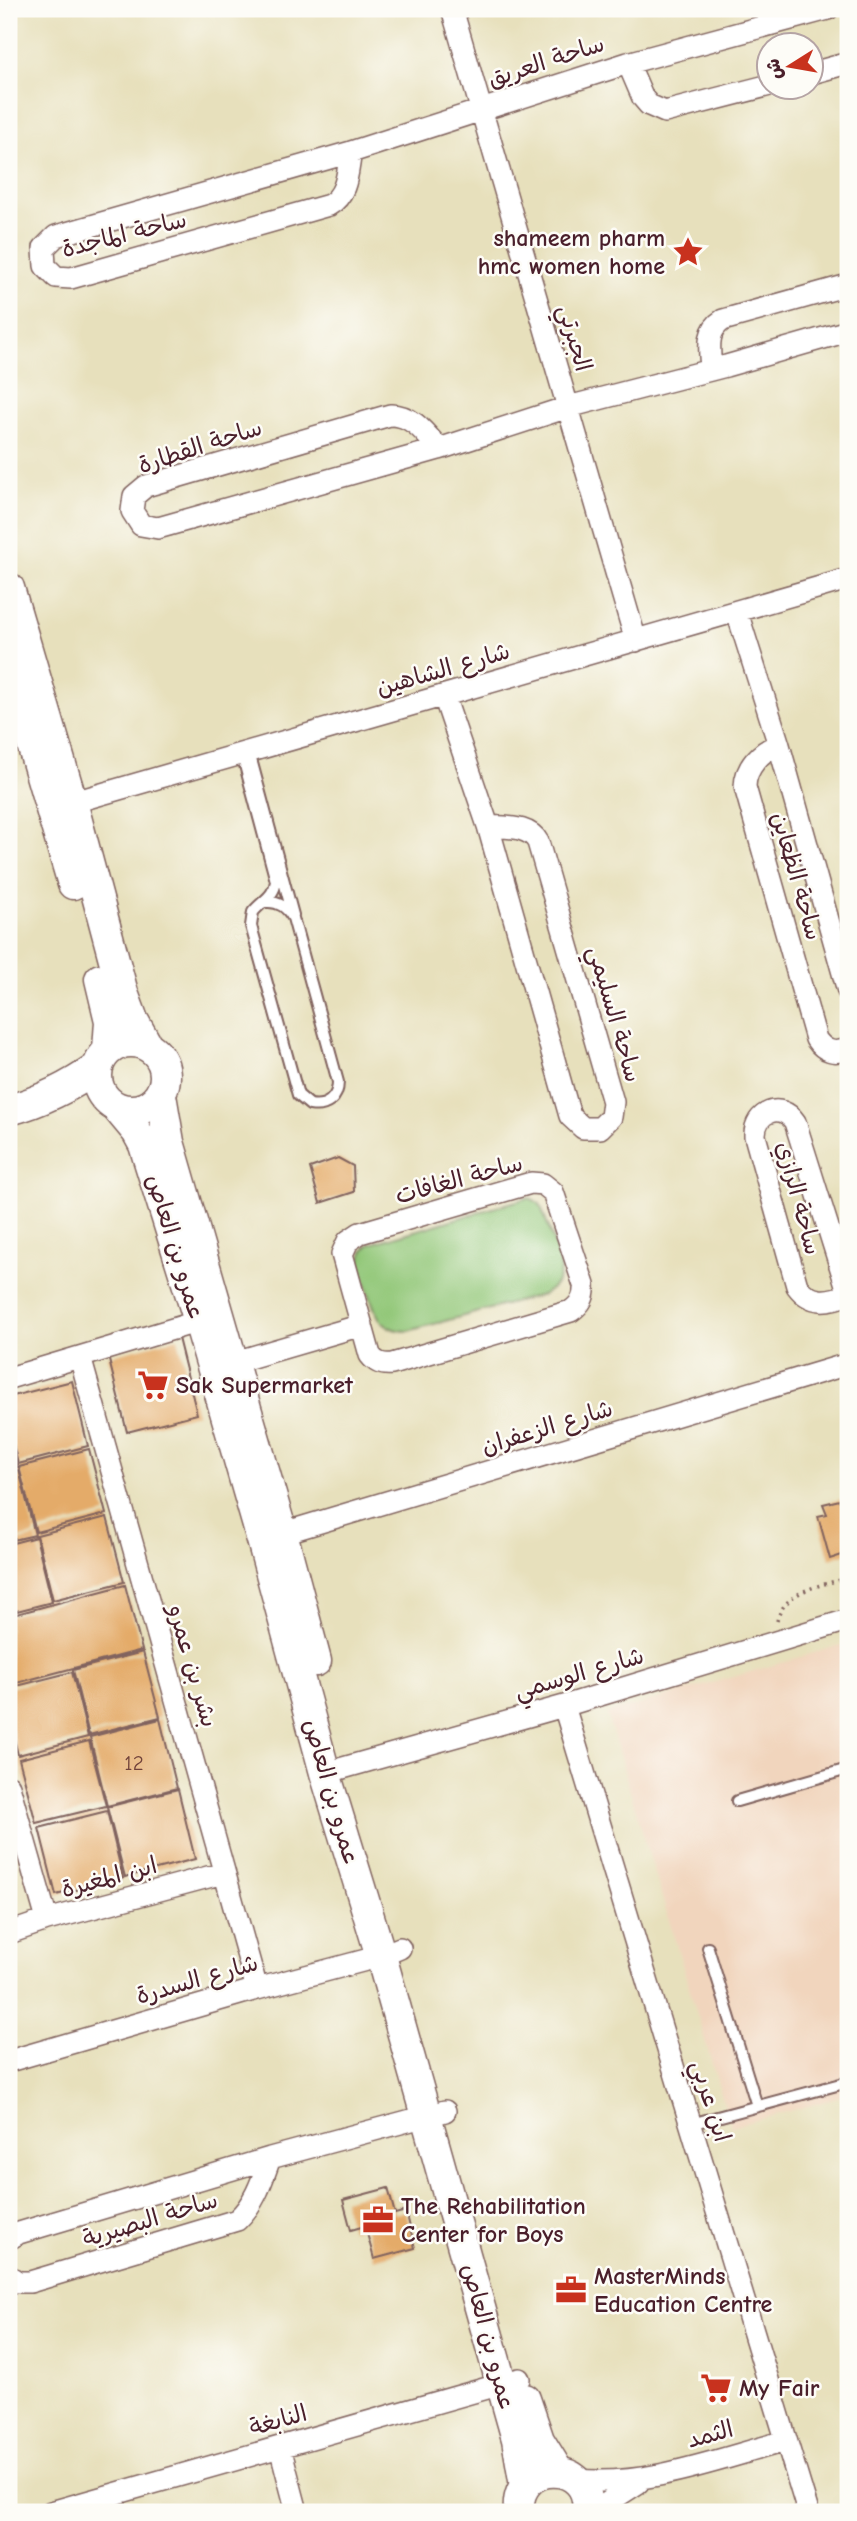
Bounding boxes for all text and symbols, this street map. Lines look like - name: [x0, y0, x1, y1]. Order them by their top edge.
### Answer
- street label: ساحة العريق: [484, 29, 608, 93]
- north arrow: [756, 32, 826, 102]
- text: ش: [761, 57, 787, 81]
- street label: ساحة الماجدة: [59, 205, 189, 263]
- place label: shameem pharm hmc women home: [478, 224, 665, 280]
- place icon: shameem pharm hmc women home: [671, 235, 705, 269]
- street label: الجبرتي: [545, 301, 598, 377]
- street label: ساحة القطارة: [135, 413, 265, 479]
- street label: شارع الشاهين: [373, 637, 514, 704]
- street label: ساحة الظعاين: [765, 809, 829, 943]
- street label: ساحة السليمي: [575, 943, 648, 1087]
- street label: ساحة الرازي: [768, 1138, 828, 1258]
- street label: ساحة الغافات: [392, 1149, 526, 1209]
- street label: عمرو بن العاص: [141, 1171, 211, 1323]
- supermarket icon: Sak Supermarket: [136, 1368, 170, 1402]
- place label: Sak Supermarket: [176, 1371, 354, 1399]
- street label: شارع الزعفران: [478, 1394, 617, 1463]
- street label: بشر بن عمرو: [162, 1600, 224, 1730]
- street label: شارع الوسمي: [511, 1641, 649, 1712]
- street label: عمرو بن العاص: [298, 1716, 366, 1868]
- house number: 12: [124, 1751, 144, 1775]
- street label: ابن المغيرة: [58, 1851, 160, 1903]
- street label: شارع السدرة: [133, 1948, 262, 2013]
- street label: ابن عربي: [679, 2057, 737, 2147]
- street label: ساحة البصيرية: [79, 2185, 221, 2253]
- place label: The Rehabilitation Center for Boys: [401, 2192, 586, 2248]
- office icon: The Rehabilitation Center for Boys: [361, 2203, 395, 2237]
- street label: عمرو بن العاص: [456, 2260, 522, 2414]
- place label: MasterMinds Education Centre: [594, 2262, 772, 2318]
- office icon: MasterMinds Education Centre: [554, 2273, 588, 2307]
- supermarket icon: My Fair: [699, 2371, 733, 2405]
- place label: My Fair: [739, 2374, 820, 2402]
- street label: النابغة: [246, 2398, 310, 2442]
- street label: الثمد: [684, 2414, 736, 2454]

